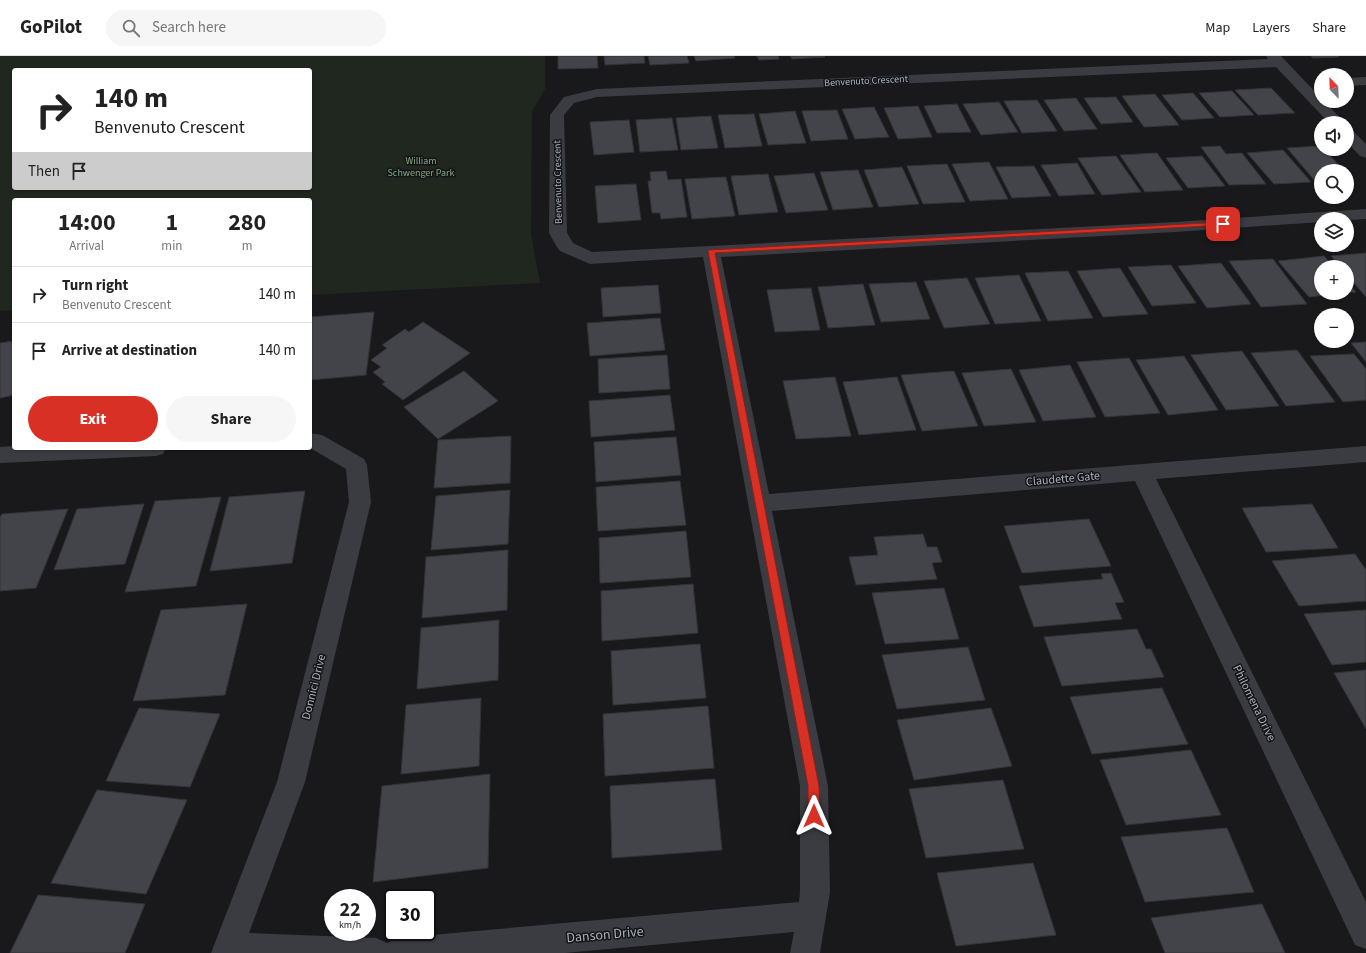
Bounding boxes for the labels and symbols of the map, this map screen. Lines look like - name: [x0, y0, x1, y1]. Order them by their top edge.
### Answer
- north arrow: [1314, 68, 1354, 108]
- street label: Benvenuto Crescent: [824, 72, 909, 90]
- street label: Benvenuto Crescent: [550, 139, 566, 224]
- park label: William Schwenger Park: [388, 154, 455, 180]
- pin: [1206, 207, 1240, 241]
- street label: Claudette Gate: [1025, 467, 1101, 491]
- street label: Donnici Drive: [298, 652, 330, 721]
- street label: Philomena Drive: [1228, 662, 1280, 744]
- position arrow: [793, 795, 835, 837]
- speed limit sign: 30: [384, 889, 436, 941]
- street label: Danson Drive: [565, 922, 645, 948]

